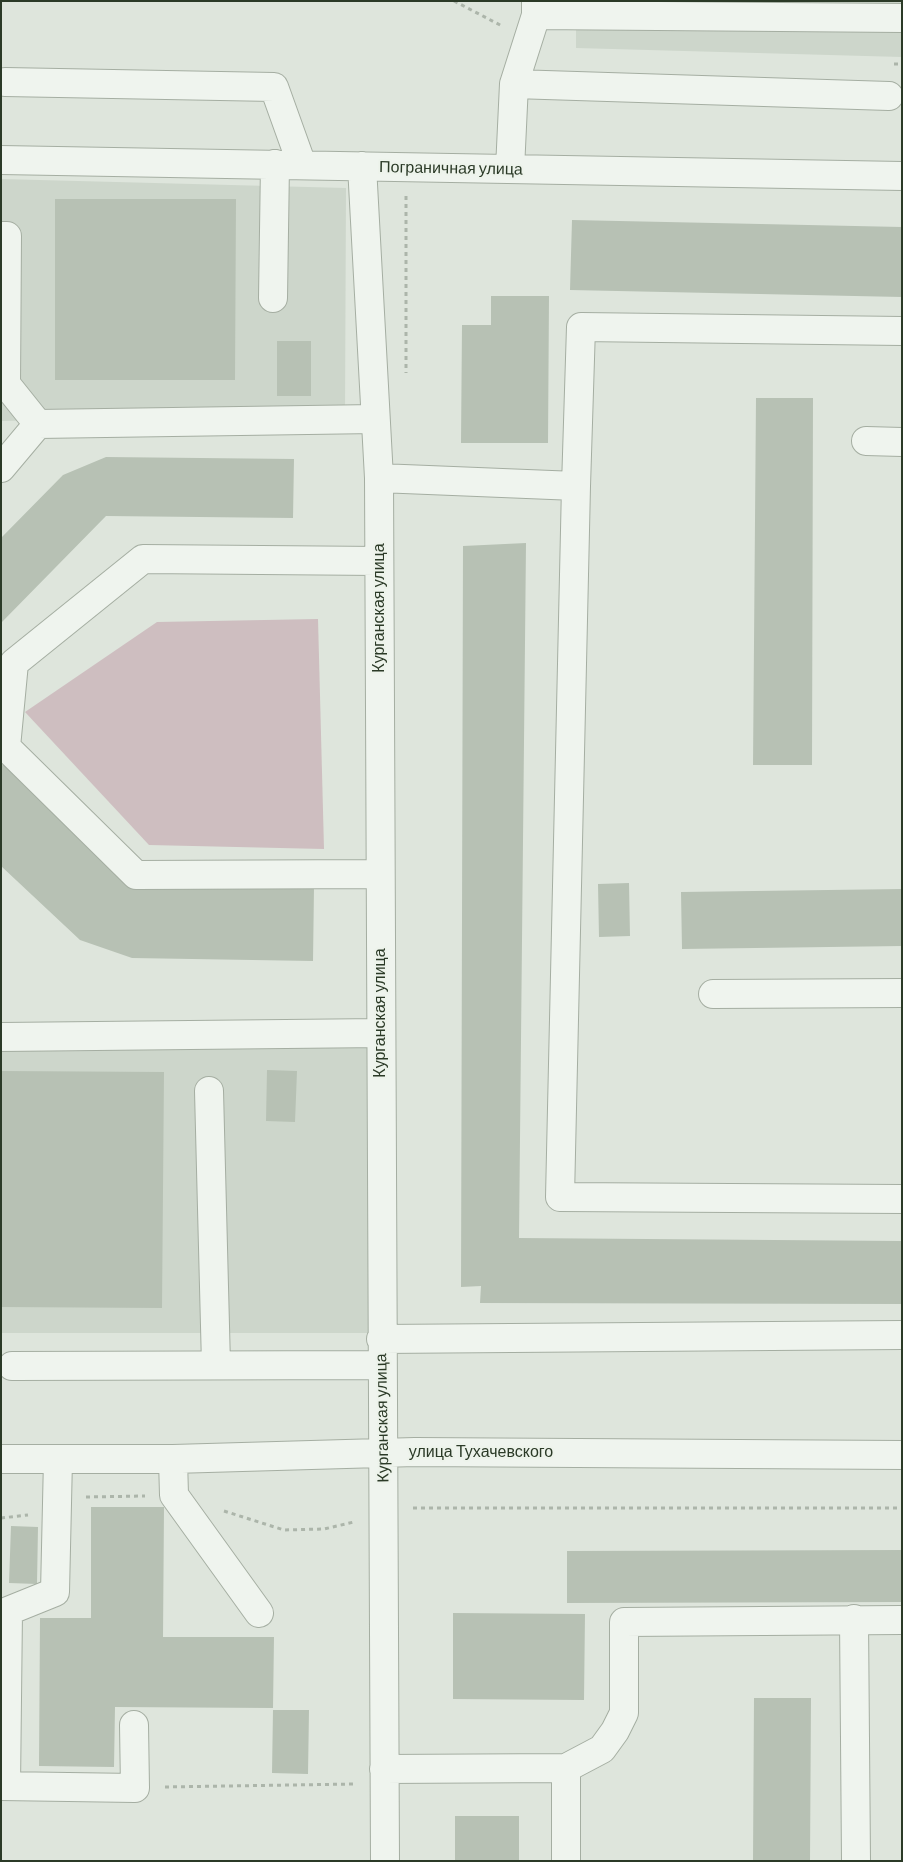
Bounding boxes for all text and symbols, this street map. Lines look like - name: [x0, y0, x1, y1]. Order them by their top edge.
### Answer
- street label: Пограничная улица: [379, 157, 523, 179]
- street label: Курганская улица: [369, 543, 389, 673]
- street label: Курганская улица: [370, 948, 390, 1078]
- street label: Курганская улица: [371, 1353, 393, 1483]
- street label: улица Тухачевского: [409, 1442, 553, 1462]

